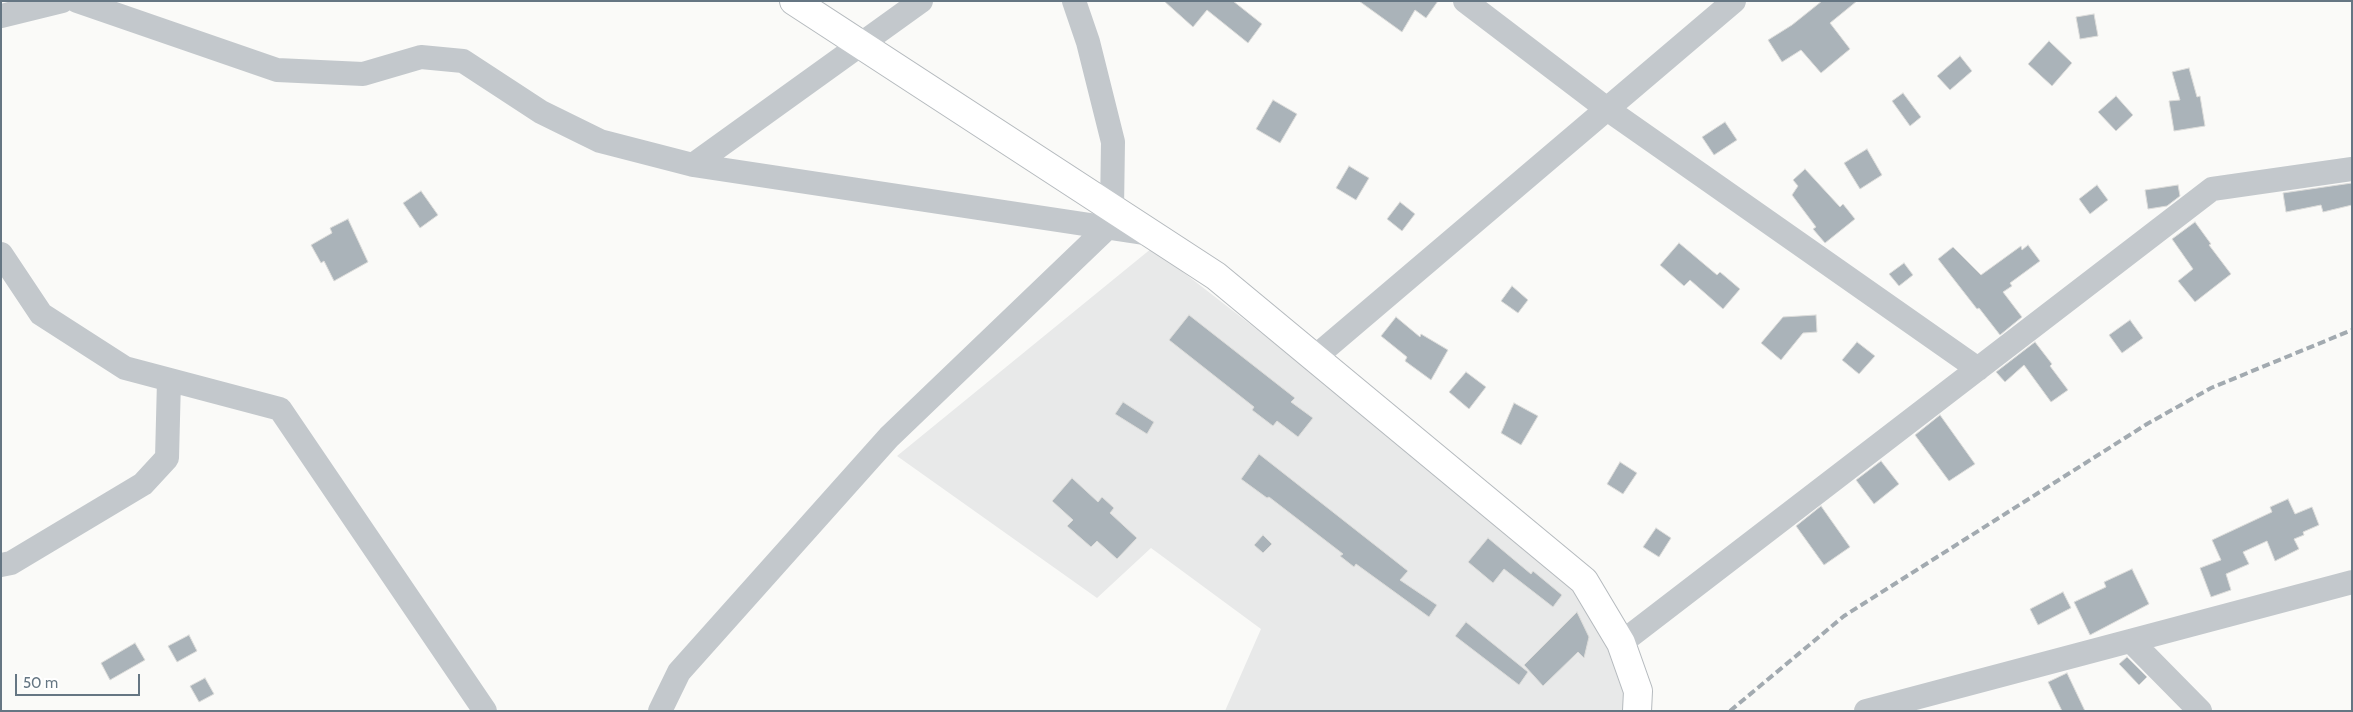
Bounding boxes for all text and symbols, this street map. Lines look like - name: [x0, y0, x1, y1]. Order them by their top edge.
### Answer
- scale bar: [18, 664, 142, 696]
- text: 50 m: [23, 674, 58, 692]

